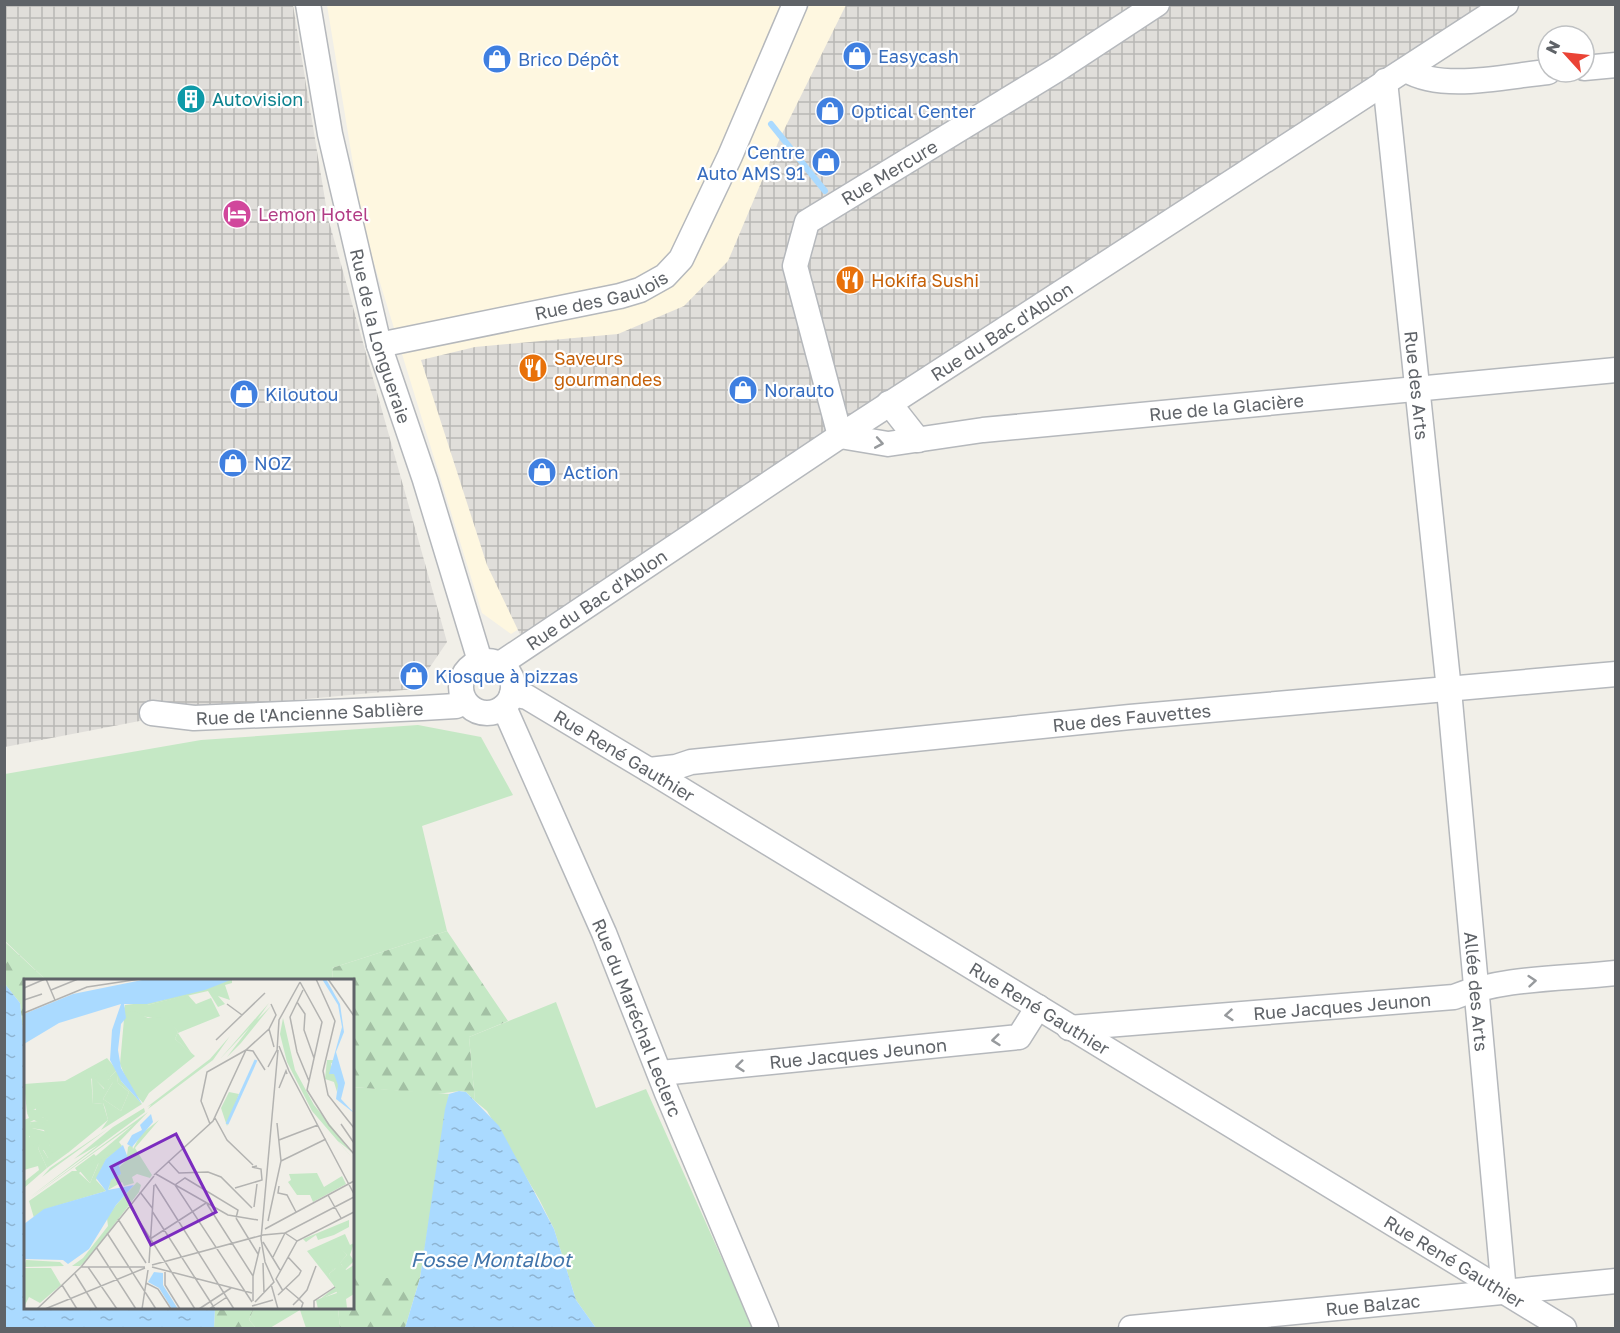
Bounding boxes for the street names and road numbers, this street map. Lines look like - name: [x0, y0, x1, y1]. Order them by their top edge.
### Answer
- street label: Rue Mercure: [837, 135, 941, 209]
- street label: Rue de la Longueraie: [346, 246, 416, 426]
- street label: Rue des Gaulois: [533, 266, 672, 324]
- street label: Rue du Bac d'Ablon: [926, 277, 1077, 385]
- street label: Rue des Arts: [1400, 330, 1434, 441]
- street label: Rue de la Glacière: [1148, 389, 1305, 425]
- street label: Rue du Bac d'Ablon: [522, 544, 671, 654]
- street label: Rue de l'Ancienne Sablière: [195, 697, 424, 729]
- street label: Rue des Fauvettes: [1051, 699, 1212, 736]
- street label: Rue René Gauthier: [550, 705, 699, 806]
- street label: Rue du Maréchal Leclerc: [588, 915, 687, 1120]
- street label: Allée des Arts: [1460, 931, 1493, 1052]
- street label: Rue René Gauthier: [965, 957, 1114, 1059]
- street label: Rue Jacques Jeunon: [1252, 988, 1432, 1024]
- street label: Rue Jacques Jeunon: [768, 1033, 948, 1073]
- street label: Rue René Gauthier: [1380, 1210, 1529, 1312]
- street label: Rue Balzac: [1324, 1289, 1421, 1320]

